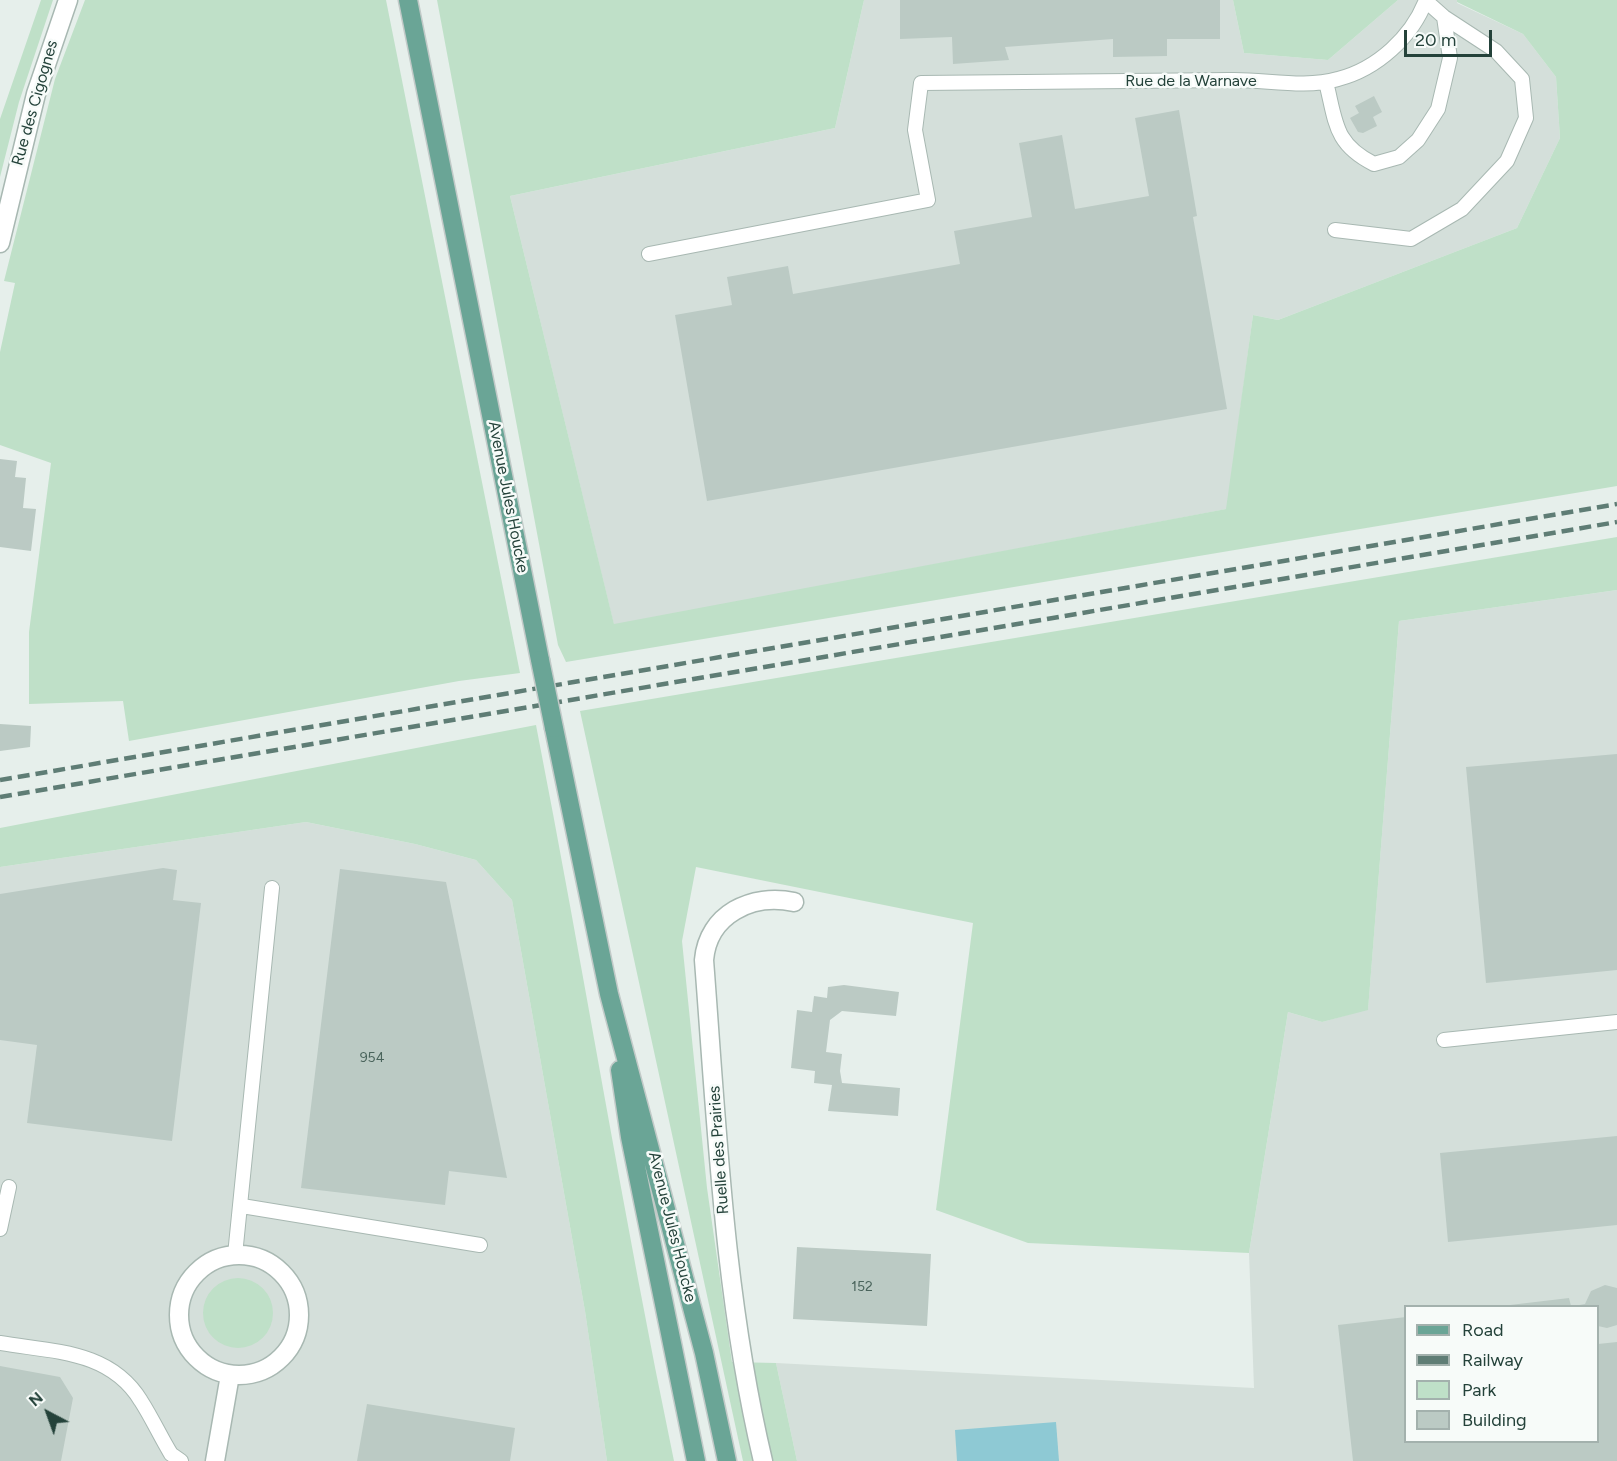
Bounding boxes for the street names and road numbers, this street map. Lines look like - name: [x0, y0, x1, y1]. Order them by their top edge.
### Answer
- street label: Rue des Cigognes: [8, 38, 62, 168]
- street label: Rue de la Warnave: [1125, 71, 1257, 91]
- street label: Avenue Jules Houcke: [484, 420, 532, 574]
- street label: Ruelle des Prairies: [705, 1085, 733, 1215]
- street label: Avenue Jules Houcke: [644, 1150, 700, 1304]

